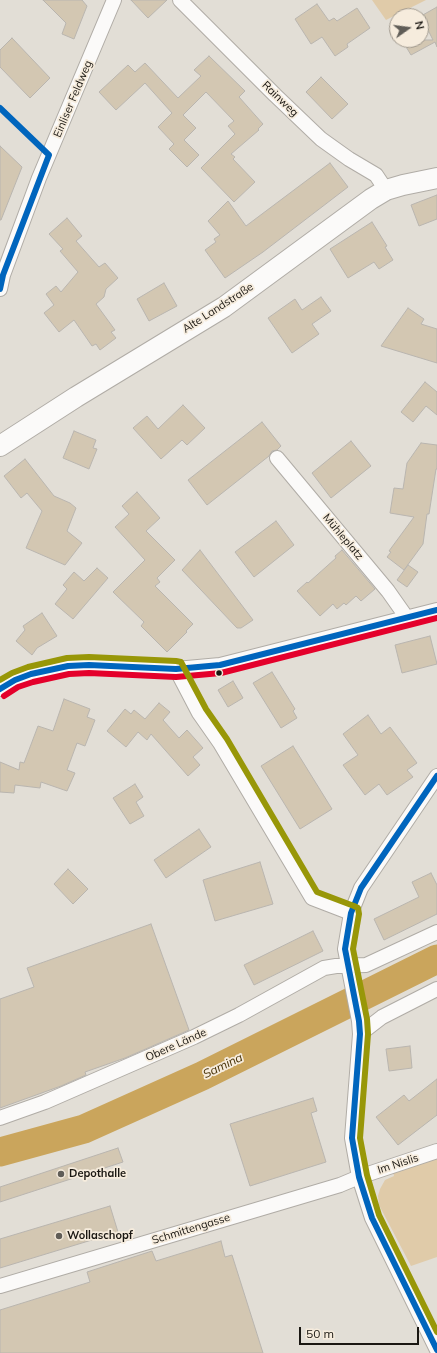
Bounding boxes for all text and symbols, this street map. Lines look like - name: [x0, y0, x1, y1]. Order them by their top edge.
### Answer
- north arrow: [389, 8, 429, 48]
- text: N: [412, 20, 427, 31]
- street label: Einliser Feldweg: [51, 59, 95, 139]
- street label: Rainweg: [259, 79, 301, 119]
- street label: Alte Landstraße: [180, 280, 256, 336]
- street label: Mühleplatz: [320, 511, 366, 563]
- unlabelled marker: [214, 668, 224, 678]
- street label: Obere Lände: [143, 1026, 209, 1064]
- water label: Samina: [201, 1050, 245, 1082]
- street label: Im Nislis: [376, 1151, 420, 1177]
- place label: Depothalle: [69, 1167, 126, 1181]
- marker: Depothalle: [56, 1169, 66, 1179]
- street label: Schmittengasse: [150, 1211, 232, 1247]
- place label: Wollaschopf: [67, 1229, 133, 1243]
- marker: Wollaschopf: [54, 1231, 64, 1241]
- scale bar: [301, 1319, 421, 1345]
- text: 50 m: [306, 1326, 334, 1341]

